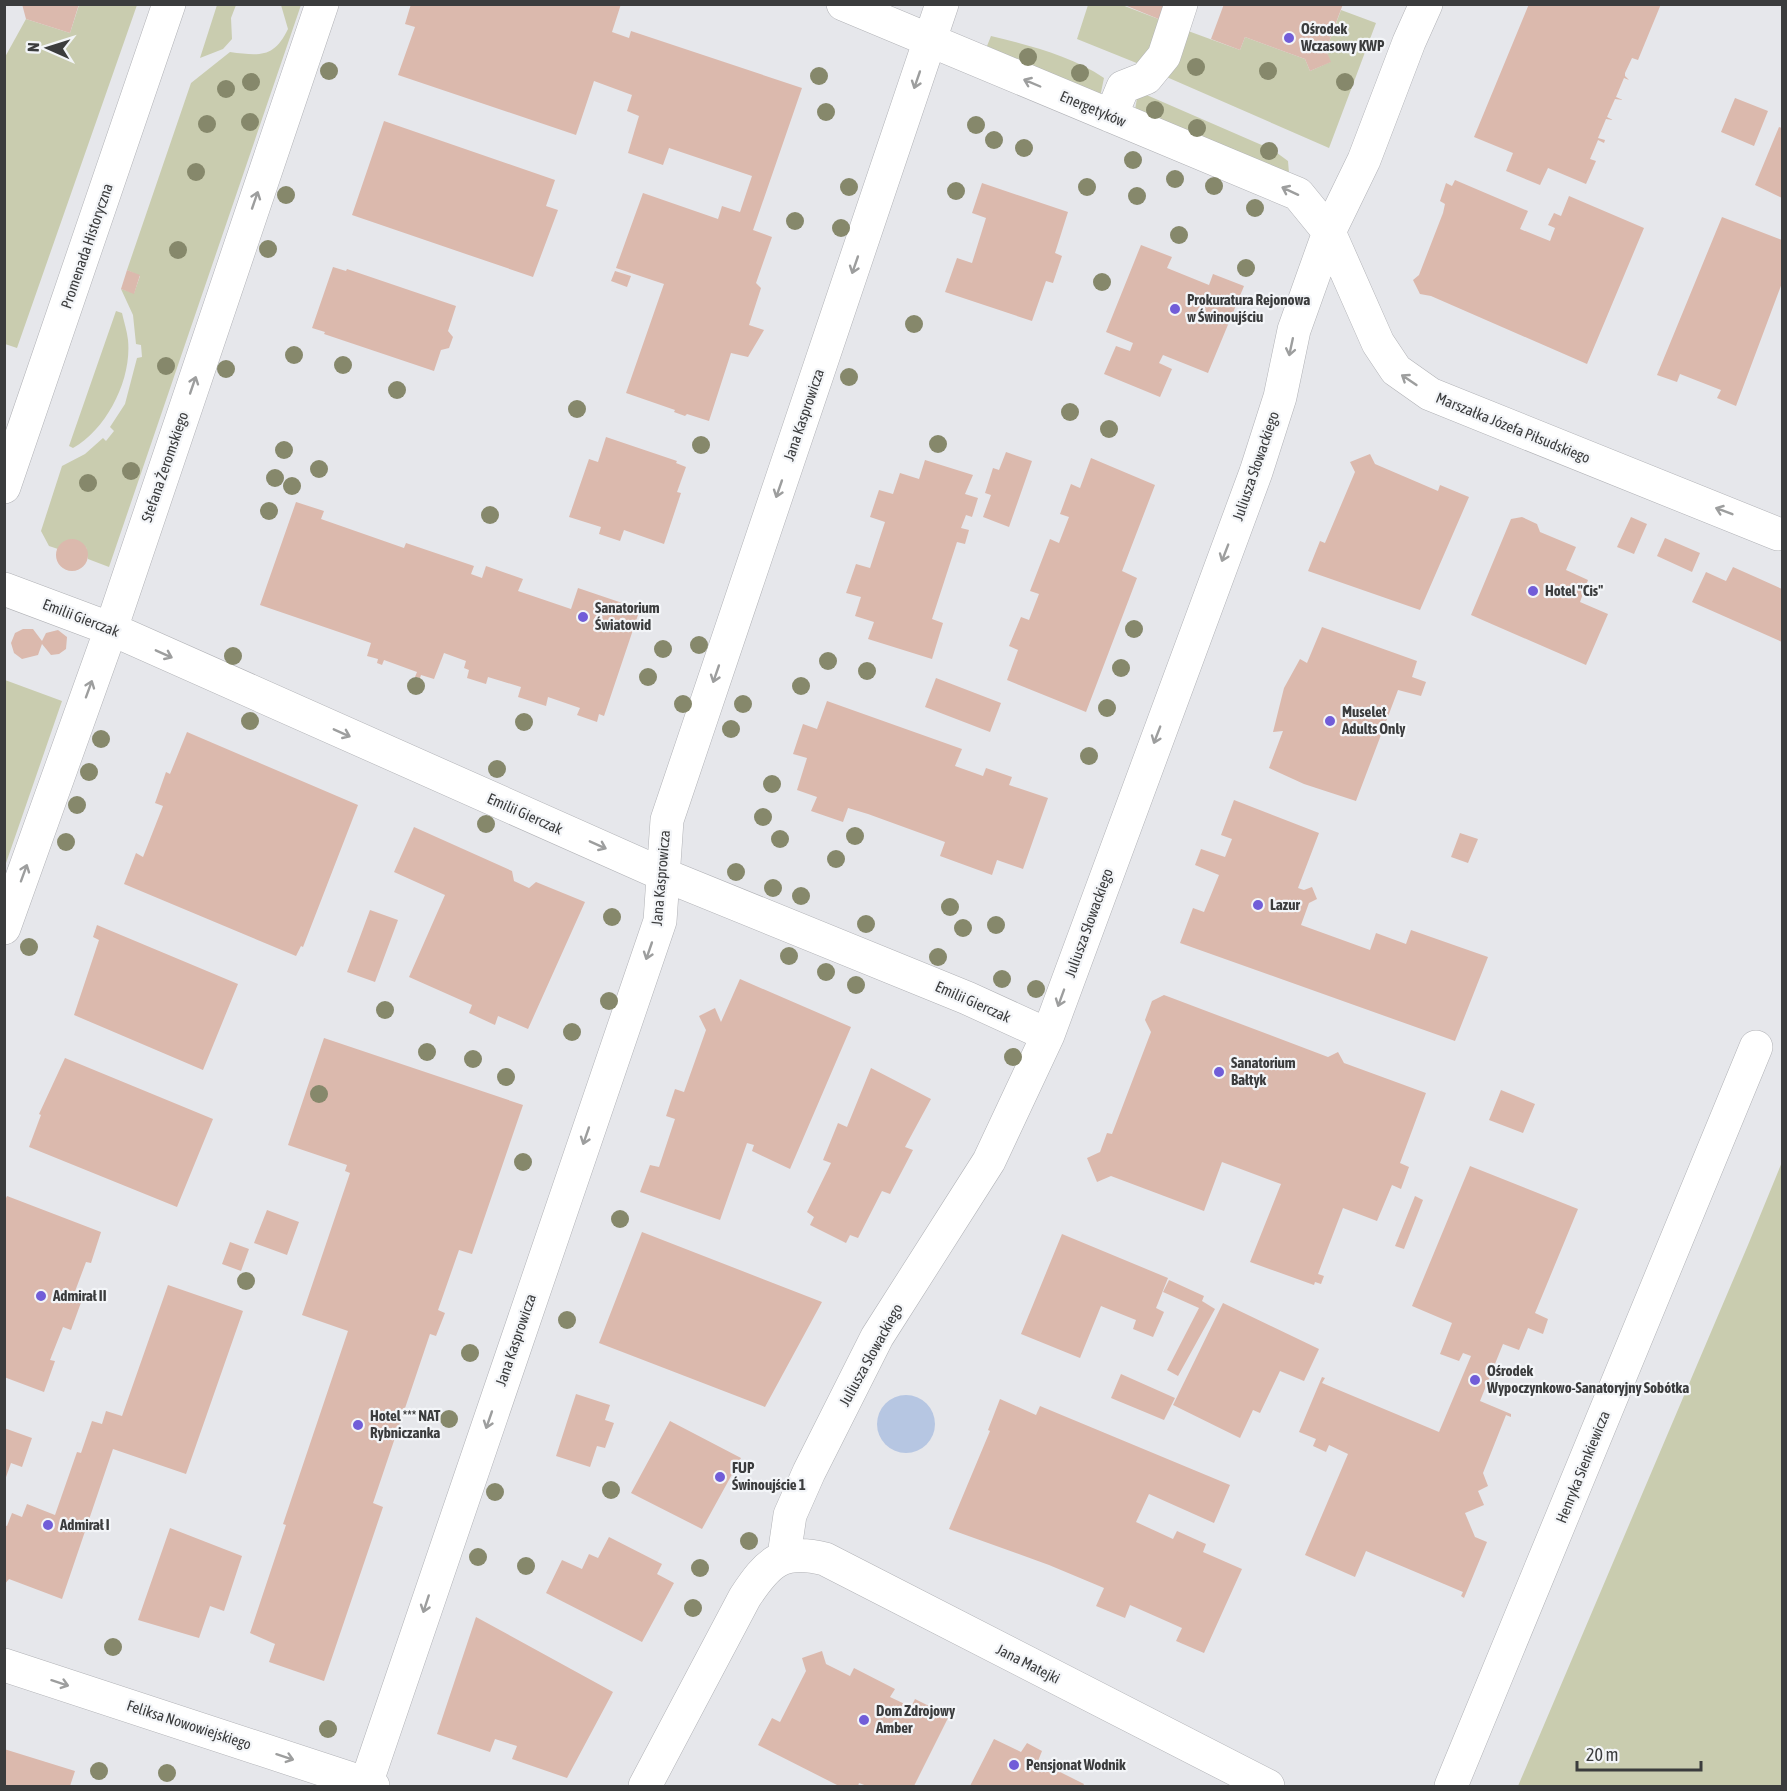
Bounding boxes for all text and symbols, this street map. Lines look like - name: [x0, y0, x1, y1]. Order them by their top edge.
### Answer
- north arrow: [18, 18, 78, 78]
- place label: Ośrodek Wczasowy KWP: [1300, 20, 1385, 54]
- marker: Ośrodek Wczasowy KWP: [1282, 31, 1296, 45]
- text: N: [24, 42, 42, 52]
- one-way arrow: [911, 70, 922, 89]
- one-way arrow: [1024, 77, 1042, 88]
- street label: Energetyków: [1058, 87, 1129, 130]
- street label: Promenada Historyczna: [57, 181, 116, 311]
- one-way arrow: [1281, 184, 1299, 196]
- one-way arrow: [250, 191, 261, 210]
- one-way arrow: [848, 255, 859, 274]
- place label: Prokuratura Rejonowa w Świnoujściu: [1187, 291, 1310, 325]
- marker: Prokuratura Rejonowa w Świnoujściu: [1168, 302, 1182, 316]
- one-way arrow: [1285, 337, 1296, 357]
- street label: Jana Kasprowicza: [780, 367, 827, 463]
- one-way arrow: [1401, 374, 1418, 386]
- one-way arrow: [188, 376, 199, 395]
- street label: Marszałka Józefa Piłsudskiego: [1434, 389, 1593, 466]
- street label: Stefana Żeromskiego: [138, 409, 191, 524]
- street label: Juliusza Słowackiego: [1229, 409, 1282, 523]
- one-way arrow: [772, 479, 783, 498]
- one-way arrow: [1715, 505, 1734, 516]
- one-way arrow: [1219, 543, 1230, 562]
- place label: Hotel "Cis": [1545, 582, 1603, 599]
- marker: Hotel "Cis": [1526, 584, 1540, 598]
- street label: Emilii Gierczak: [40, 595, 122, 640]
- place label: Sanatorium Światowid: [595, 599, 660, 633]
- marker: Sanatorium Światowid: [576, 610, 590, 624]
- one-way arrow: [154, 649, 173, 660]
- one-way arrow: [710, 664, 721, 683]
- one-way arrow: [85, 680, 96, 699]
- place label: Muselet Adults Only: [1341, 703, 1406, 737]
- marker: Muselet Adults Only: [1323, 714, 1337, 728]
- one-way arrow: [1150, 726, 1161, 744]
- one-way arrow: [333, 728, 351, 739]
- street label: Emilii Gierczak: [485, 789, 566, 838]
- street label: Jana Kasprowicza: [648, 829, 673, 927]
- one-way arrow: [588, 840, 606, 852]
- one-way arrow: [20, 864, 31, 883]
- street label: Juliusza Słowackiego: [1061, 866, 1116, 979]
- place label: Lazur: [1270, 896, 1300, 913]
- marker: Lazur: [1251, 898, 1265, 912]
- one-way arrow: [643, 941, 654, 960]
- street label: Emilii Gierczak: [933, 977, 1014, 1026]
- one-way arrow: [1055, 988, 1066, 1006]
- place label: Sanatorium Bałtyk: [1231, 1054, 1296, 1088]
- marker: Sanatorium Bałtyk: [1212, 1065, 1226, 1079]
- one-way arrow: [580, 1126, 591, 1145]
- place label: Admirał II: [52, 1287, 107, 1304]
- marker: Admirał II: [34, 1289, 48, 1303]
- street label: Jana Kasprowicza: [492, 1292, 539, 1388]
- street label: Juliusza Słowackiego: [835, 1301, 906, 1409]
- place label: Ośrodek Wypoczynkowo-Sanatoryjny Sobótka: [1486, 1362, 1689, 1396]
- marker: Ośrodek Wypoczynkowo-Sanatoryjny Sobótka: [1468, 1373, 1482, 1387]
- place label: Hotel *** NAT Rybniczanka: [370, 1407, 441, 1441]
- street label: Henryka Sienkiewicza: [1552, 1408, 1613, 1525]
- one-way arrow: [482, 1410, 493, 1428]
- marker: Hotel *** NAT Rybniczanka: [351, 1418, 365, 1432]
- place label: FUP Świnoujście 1: [732, 1459, 806, 1493]
- marker: FUP Świnoujście 1: [713, 1470, 727, 1484]
- place label: Admirał I: [59, 1516, 110, 1533]
- marker: Admirał I: [41, 1518, 55, 1532]
- one-way arrow: [420, 1594, 431, 1613]
- street label: Jana Matejki: [994, 1640, 1063, 1687]
- one-way arrow: [50, 1678, 69, 1689]
- street label: Feliksa Nowowiejskiego: [125, 1696, 254, 1753]
- place label: Dom Zdrojowy Amber: [875, 1702, 956, 1736]
- marker: Dom Zdrojowy Amber: [857, 1713, 871, 1727]
- scale bar: [1577, 1734, 1702, 1772]
- text: 20 m: [1586, 1744, 1618, 1765]
- one-way arrow: [275, 1753, 294, 1764]
- place label: Pensjonat Wodnik: [1026, 1756, 1126, 1773]
- marker: Pensjonat Wodnik: [1007, 1758, 1021, 1772]

